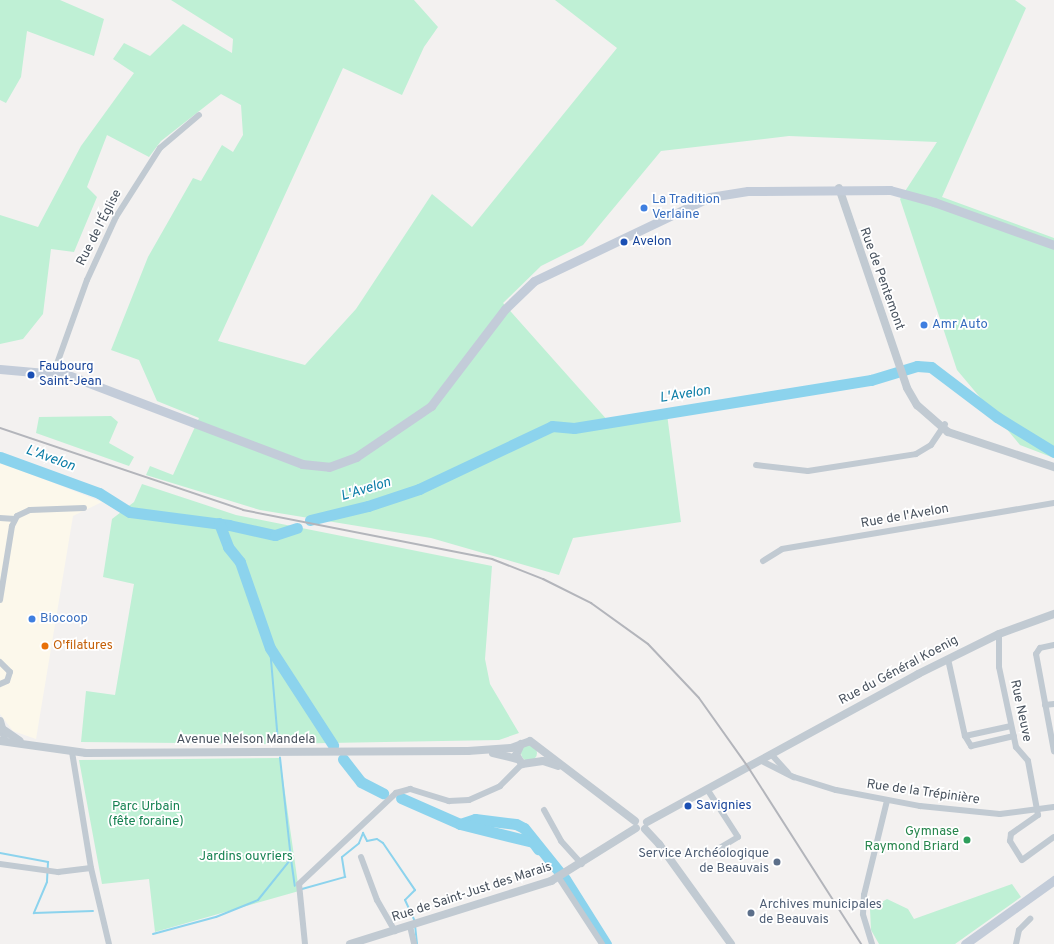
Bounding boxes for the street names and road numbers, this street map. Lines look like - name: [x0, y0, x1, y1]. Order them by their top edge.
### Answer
- street label: Rue de l'Église: [74, 187, 126, 269]
- street label: Rue de Pentemont: [855, 226, 907, 332]
- street label: Rue de l'Avelon: [860, 502, 950, 532]
- street label: Rue du Général Koenig: [837, 633, 961, 709]
- street label: Rue Neuve: [1006, 679, 1034, 743]
- street label: Avenue Nelson Mandela: [177, 732, 315, 748]
- street label: Rue de la Trépinière: [865, 777, 981, 809]
- street label: Rue de Saint-Just des Marais: [390, 860, 554, 926]

